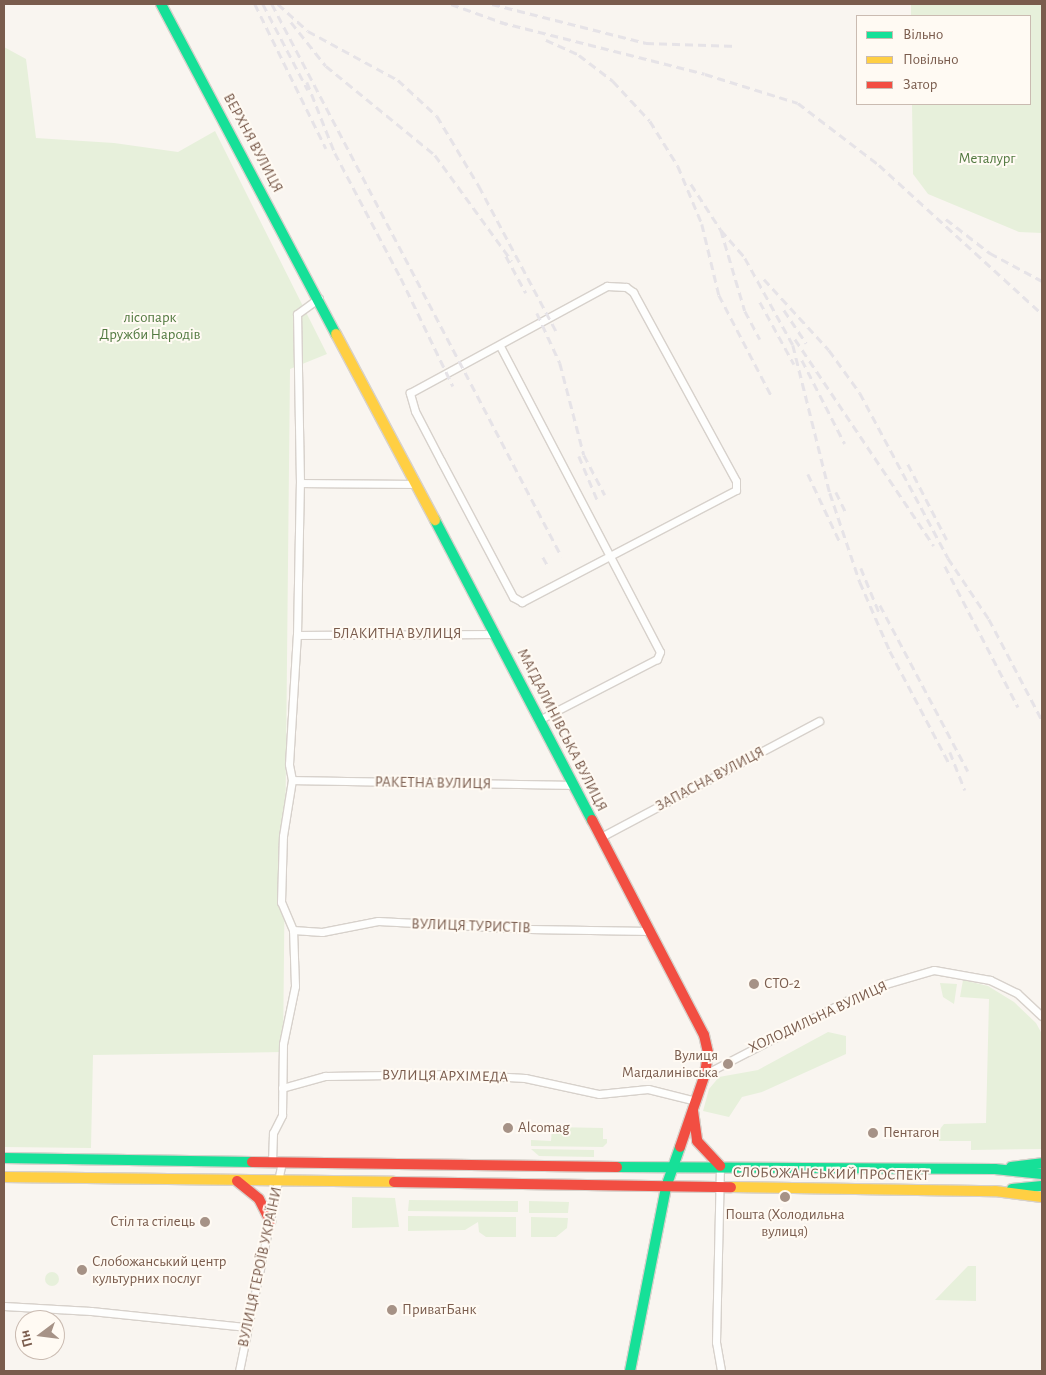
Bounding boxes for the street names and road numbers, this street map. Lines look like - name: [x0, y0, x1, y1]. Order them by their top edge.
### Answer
- street label: ВЕРХНЯ ВУЛИЦЯ: [219, 90, 287, 196]
- street label: БЛАКИТНА ВУЛИЦЯ: [332, 625, 462, 643]
- street label: МАГДАЛИНІВСЬКА ВУЛИЦЯ: [513, 646, 611, 814]
- street label: ЗАПАСНА ВУЛИЦЯ: [653, 743, 767, 815]
- street label: РАКЕТНА ВУЛИЦЯ: [375, 773, 491, 793]
- street label: ВУЛИЦЯ ТУРИСТІВ: [411, 915, 531, 937]
- street label: ХОЛОДИЛЬНА ВУЛИЦЯ: [746, 977, 890, 1057]
- street label: ВУЛИЦЯ АРХІМЕДА: [382, 1066, 508, 1086]
- street label: СЛОБОЖАНСЬКИЙ ПРОСПЕКТ: [733, 1163, 929, 1185]
- street label: ВУЛИЦЯ ГЕРОЇВ УКРАЇНИ: [234, 1185, 286, 1349]

